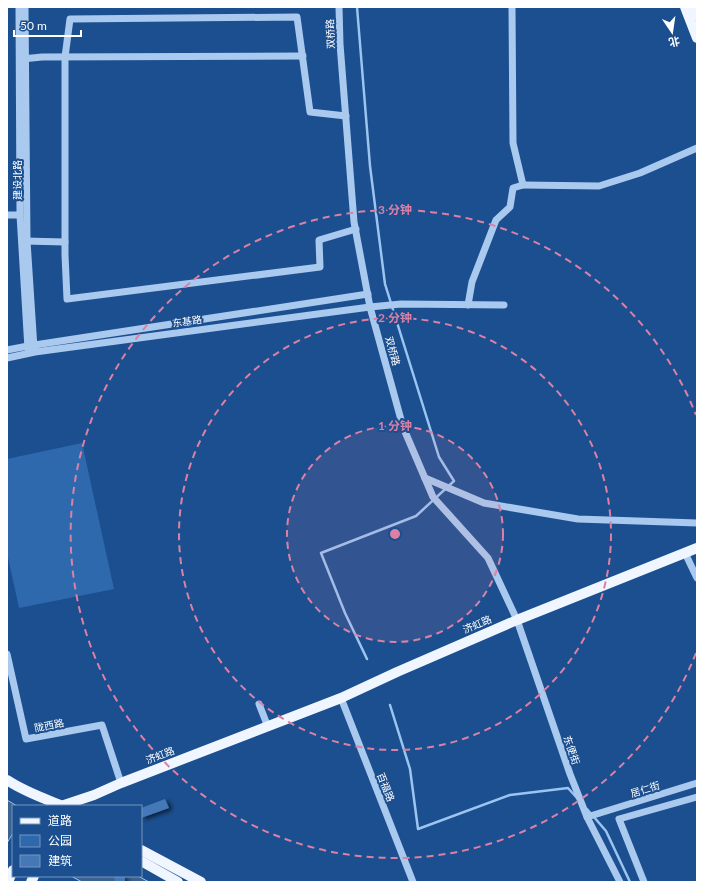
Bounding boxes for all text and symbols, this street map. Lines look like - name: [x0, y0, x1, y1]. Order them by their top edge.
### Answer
- scale bar: [14, 12, 81, 38]
- north arrow: [652, 12, 692, 52]
- text: 50 m: [20, 18, 47, 33]
- street label: 双桥路: [323, 19, 337, 49]
- text: 北: [668, 35, 681, 50]
- street label: 建设北路: [11, 160, 23, 200]
- text: 3 分钟: [378, 202, 412, 217]
- text: 2 分钟: [378, 310, 412, 325]
- street label: 东基路: [171, 313, 203, 329]
- street label: 双桥路: [383, 335, 403, 367]
- text: 1 分钟: [378, 418, 412, 433]
- centre of rings: [388, 527, 402, 541]
- street label: 济虹路: [461, 613, 493, 635]
- street label: 陇西路: [33, 716, 65, 734]
- street label: 东便街: [561, 734, 583, 766]
- street label: 济虹路: [144, 744, 176, 766]
- street label: 百福路: [375, 771, 397, 803]
- street label: 居仁街: [629, 779, 661, 799]
- legend: [12, 805, 142, 877]
- text: 道路: [48, 813, 72, 828]
- text: 公园: [48, 833, 72, 848]
- text: 建筑: [48, 853, 72, 868]

